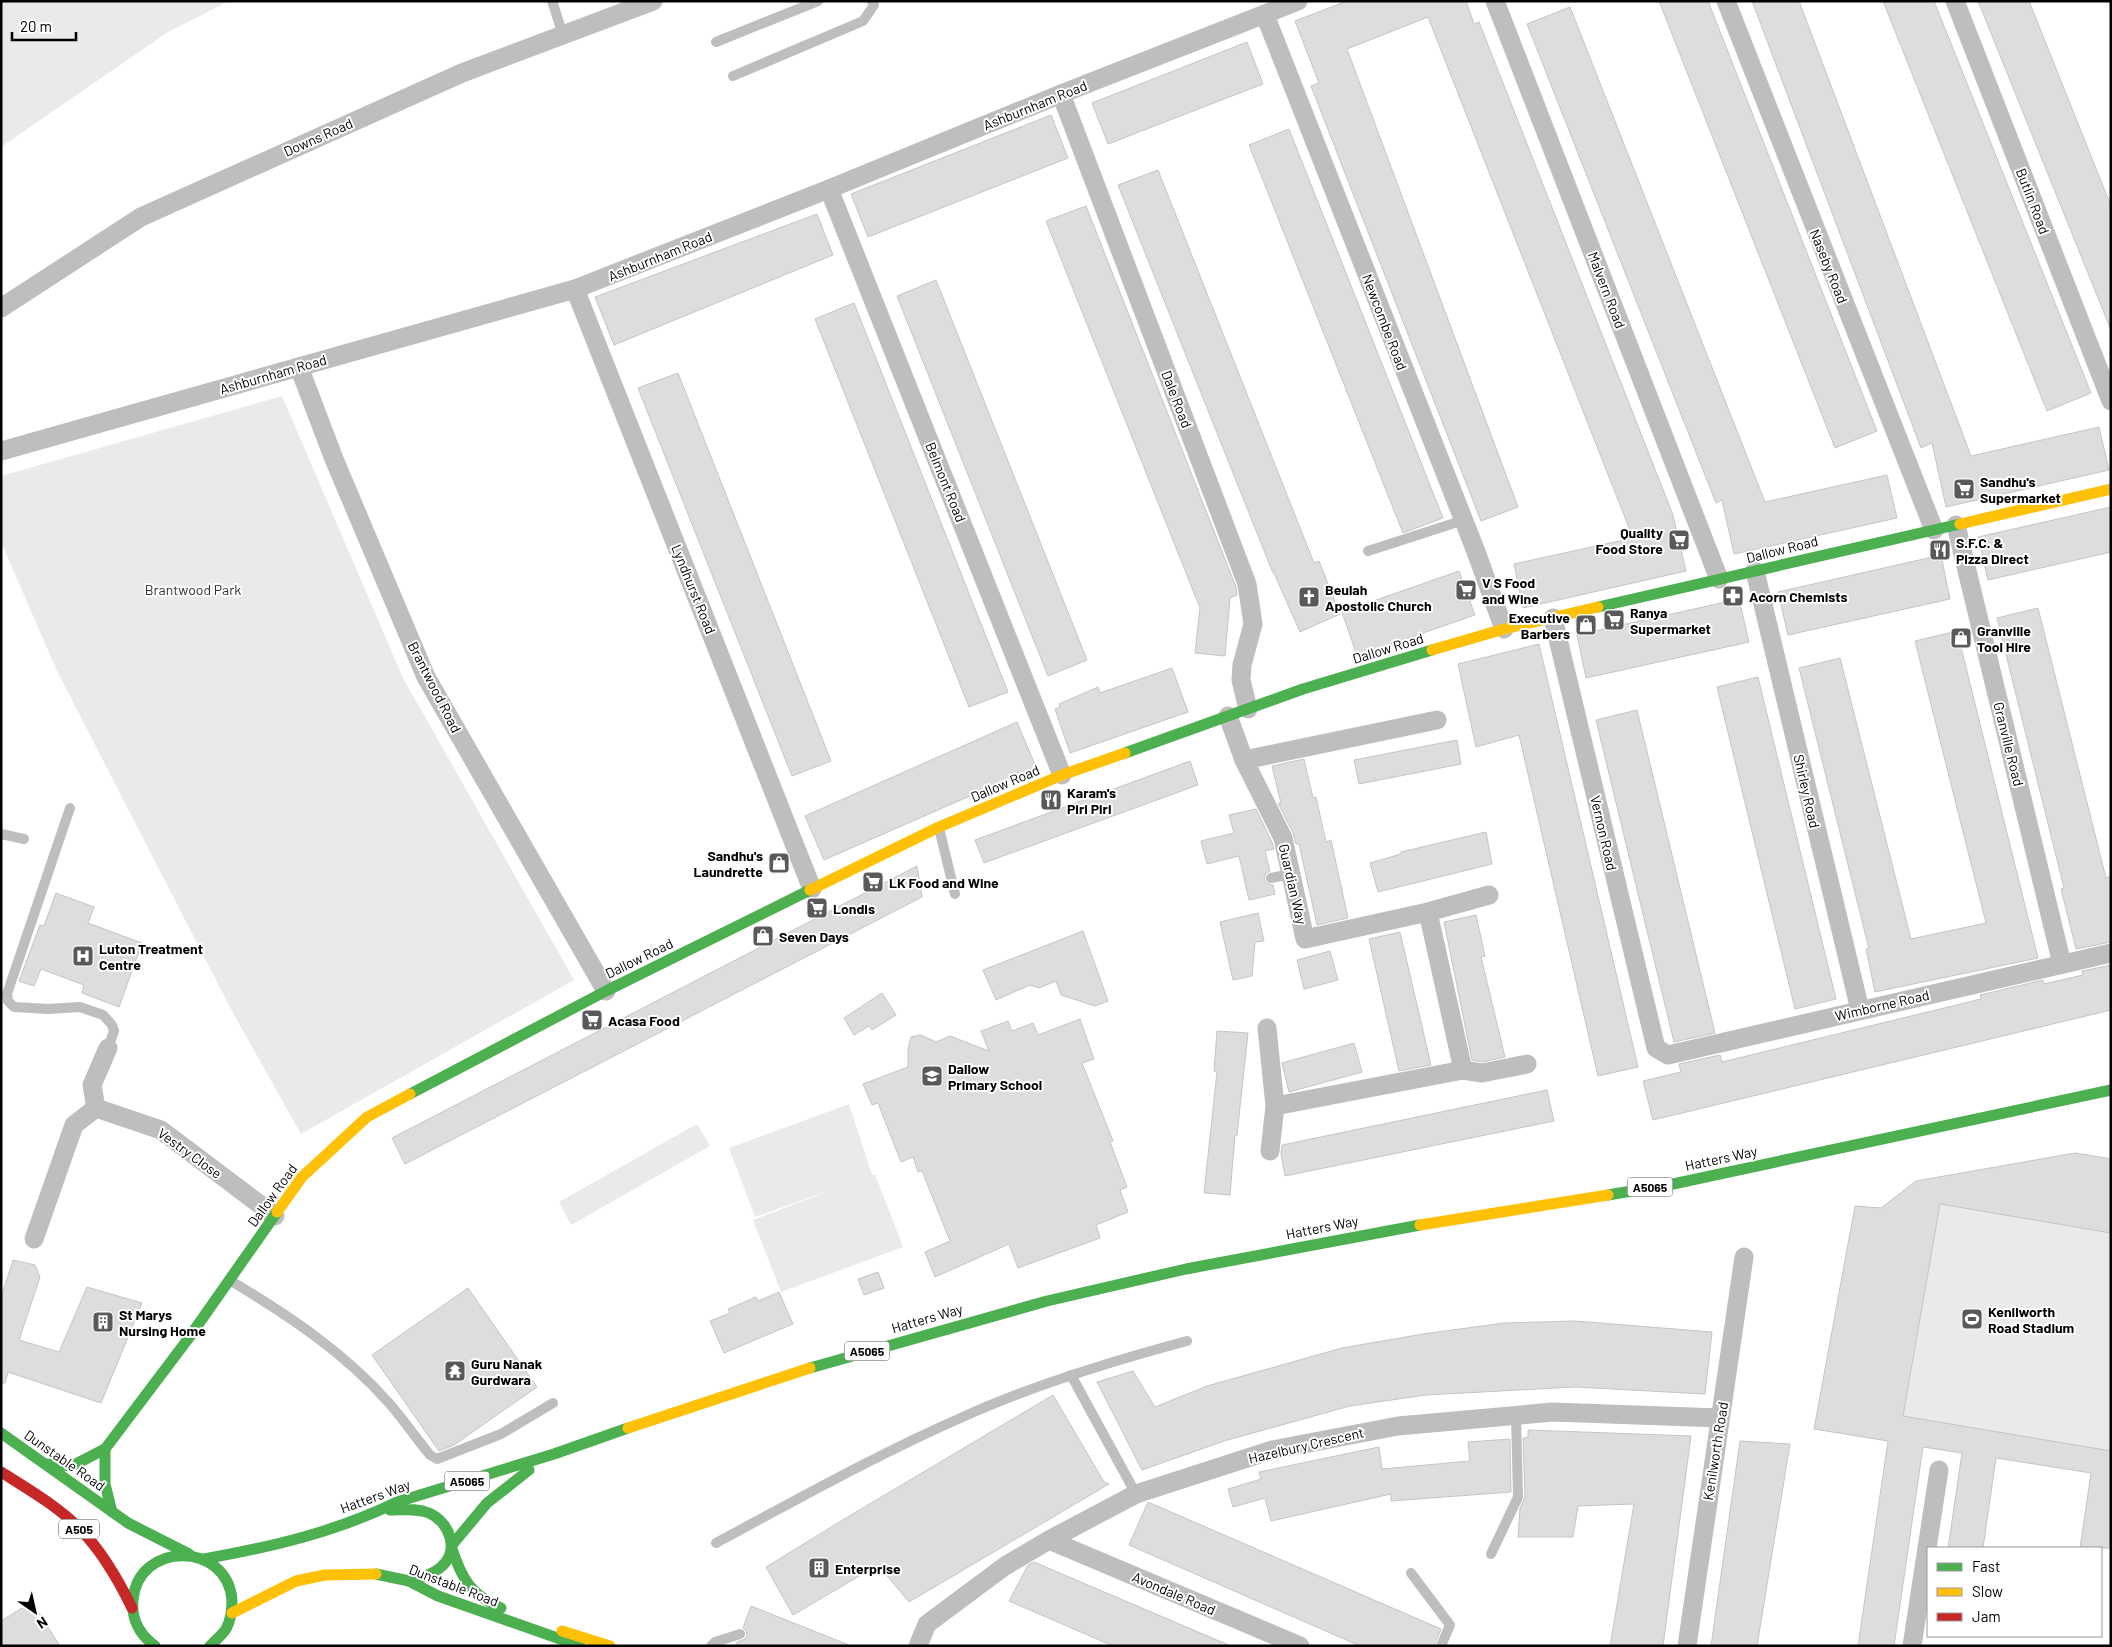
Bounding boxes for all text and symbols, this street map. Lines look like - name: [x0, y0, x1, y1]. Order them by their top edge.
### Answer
- scale bar: [12, 10, 76, 42]
- text: 20 m: [20, 17, 52, 35]
- street label: Ashburnham Road: [981, 76, 1089, 134]
- street label: Downs Road: [281, 114, 355, 160]
- street label: Butlin Road: [2013, 166, 2053, 236]
- street label: Naseby Road: [1806, 226, 1852, 306]
- street label: Ashburnham Road: [606, 227, 714, 285]
- street label: Malvern Road: [1585, 249, 1629, 331]
- street label: Newcombe Road: [1359, 271, 1411, 373]
- street label: Ashburnham Road: [218, 351, 328, 397]
- street label: Dale Road: [1158, 368, 1196, 430]
- street label: Belmont Road: [922, 439, 970, 525]
- place label: Sandhu's Supermarket: [1980, 473, 2061, 506]
- supermarket icon: Sandhu's Supermarket: [1952, 477, 1976, 501]
- place label: Quality Food Store: [1595, 524, 1663, 557]
- supermarket icon: Quality Food Store: [1667, 528, 1691, 552]
- street label: Dallow Road: [1744, 532, 1820, 566]
- place label: S.F.C. & Pizza Direct: [1956, 534, 2029, 567]
- restaurant icon: S.F.C. & Pizza Direct: [1928, 538, 1952, 562]
- street label: Lyndhurst Road: [668, 542, 720, 636]
- place label: V S Food and Wine: [1482, 574, 1539, 607]
- supermarket icon: V S Food and Wine: [1454, 578, 1478, 602]
- park label: Brantwood Park: [145, 581, 241, 598]
- place label: Beulah Apostolic Church: [1325, 581, 1432, 614]
- pharmacy icon: Acorn Chemists: [1721, 584, 1745, 608]
- church icon: Beulah Apostolic Church: [1297, 585, 1321, 609]
- place label: Acorn Chemists: [1749, 588, 1848, 605]
- place label: Ranya Supermarket: [1630, 604, 1711, 637]
- supermarket icon: Ranya Supermarket: [1602, 608, 1626, 632]
- place label: Executive Barbers: [1509, 609, 1570, 642]
- shop icon: Executive Barbers: [1574, 613, 1598, 637]
- place label: Granville Tool Hire: [1977, 622, 2031, 655]
- shop icon: Granville Tool Hire: [1949, 626, 1973, 650]
- street label: Dallow Road: [1350, 629, 1426, 667]
- street label: Brantwood Road: [405, 639, 465, 735]
- street label: Granville Road: [1990, 700, 2028, 788]
- street label: Shirley Road: [1790, 752, 1824, 830]
- street label: Dallow Road: [968, 761, 1042, 805]
- place label: Karam's Piri Piri: [1067, 784, 1116, 817]
- restaurant icon: Karam's Piri Piri: [1039, 788, 1063, 812]
- street label: Vernon Road: [1587, 794, 1621, 872]
- street label: Guardian Way: [1275, 842, 1311, 926]
- place label: Sandhu's Laundrette: [694, 847, 763, 880]
- shop icon: Sandhu's Laundrette: [767, 851, 791, 875]
- supermarket icon: LK Food and Wine: [861, 870, 885, 894]
- place label: LK Food and Wine: [889, 874, 999, 891]
- supermarket icon: Londis: [805, 896, 829, 920]
- place label: Londis: [833, 900, 875, 917]
- shop icon: Seven Days: [751, 924, 775, 948]
- place label: Seven Days: [779, 928, 849, 945]
- street label: Dallow Road: [602, 934, 676, 982]
- place label: Luton Treatment Centre: [99, 940, 203, 973]
- hospital icon: Luton Treatment Centre: [71, 944, 95, 968]
- street label: Wimborne Road: [1833, 986, 1931, 1024]
- supermarket icon: Acasa Food: [580, 1008, 604, 1032]
- place label: Acasa Food: [608, 1012, 680, 1029]
- place label: Dallow Primary School: [948, 1060, 1042, 1093]
- school or university icon: Dallow Primary School: [920, 1064, 944, 1088]
- street label: Vestry Close: [155, 1124, 225, 1182]
- street label: Hatters Way: [1683, 1142, 1759, 1174]
- street label: Dallow Road: [244, 1160, 300, 1230]
- road number: A5065: [1628, 1178, 1672, 1196]
- street label: Hatters Way: [1284, 1212, 1360, 1242]
- street label: Hatters Way: [889, 1300, 965, 1336]
- place label: Kenilworth Road Stadium: [1988, 1303, 2075, 1336]
- place label: St Marys Nursing Home: [119, 1306, 206, 1339]
- sports icon: Kenilworth Road Stadium: [1960, 1307, 1984, 1331]
- building icon: St Marys Nursing Home: [91, 1310, 115, 1334]
- road number: A5065: [844, 1342, 890, 1360]
- place label: Guru Nanak Gurdwara: [471, 1355, 543, 1388]
- temple icon: Guru Nanak Gurdwara: [443, 1359, 467, 1383]
- street label: Kenilworth Road: [1699, 1401, 1731, 1501]
- street label: Hazelbury Crescent: [1247, 1423, 1365, 1467]
- street label: Dunstable Road: [21, 1426, 109, 1494]
- road number: A5065: [444, 1472, 490, 1490]
- street label: Hatters Way: [338, 1475, 413, 1517]
- road number: A505: [59, 1520, 99, 1538]
- legend: [1927, 1547, 2102, 1637]
- building icon: Enterprise: [807, 1556, 831, 1580]
- text: Fast: [1972, 1557, 2000, 1575]
- street label: Dunstable Road: [407, 1560, 501, 1610]
- place label: Enterprise: [835, 1560, 901, 1577]
- street label: Avondale Road: [1130, 1568, 1218, 1618]
- text: Slow: [1972, 1582, 2003, 1600]
- north arrow: [10, 1587, 60, 1637]
- text: Jam: [1972, 1607, 2001, 1625]
- text: N: [34, 1614, 51, 1633]

